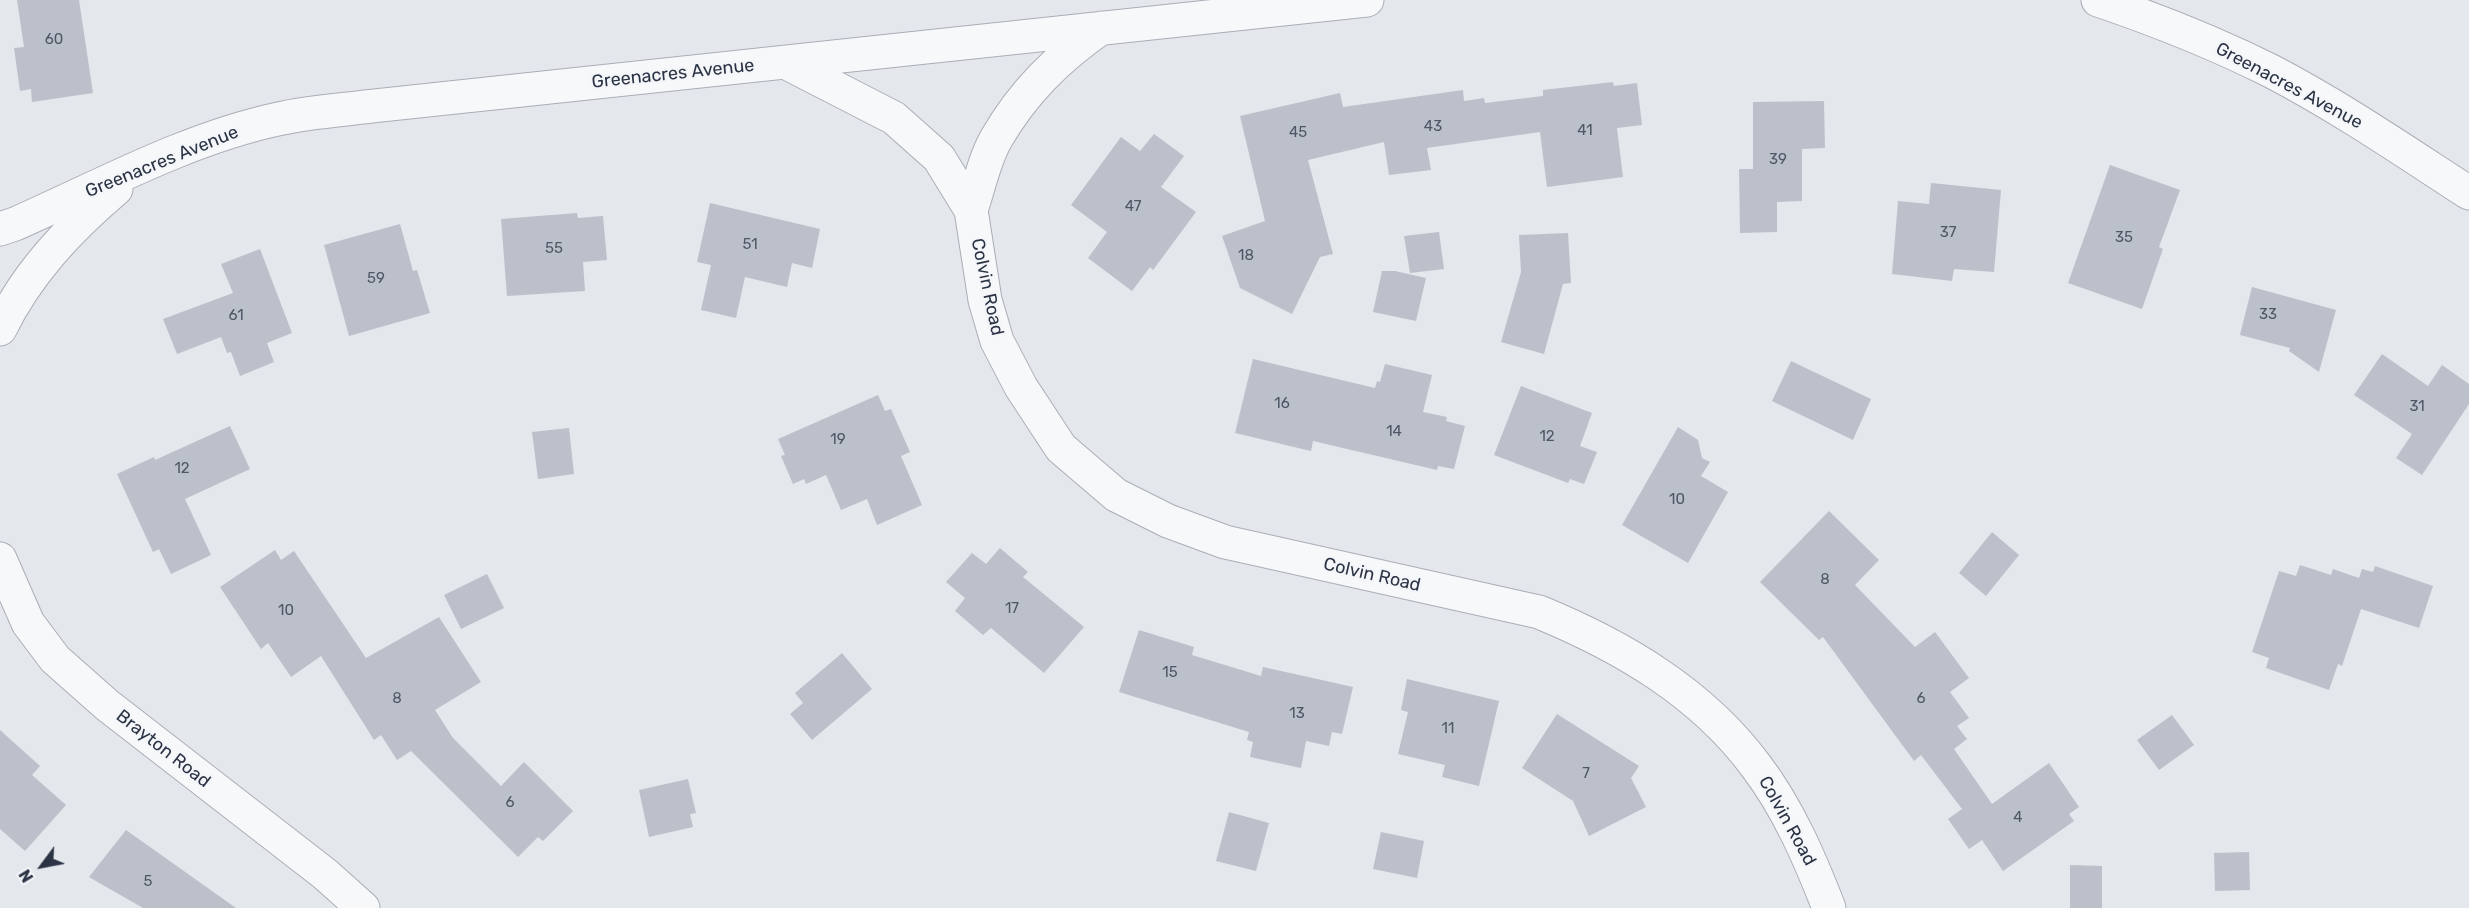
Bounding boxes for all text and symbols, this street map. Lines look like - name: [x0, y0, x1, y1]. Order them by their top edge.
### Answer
- house number: 60: [45, 31, 63, 49]
- street label: Greenacres Avenue: [2212, 38, 2366, 134]
- street label: Greenacres Avenue: [591, 55, 755, 93]
- house number: 43: [1424, 118, 1442, 136]
- street label: Greenacres Avenue: [82, 121, 242, 203]
- house number: 41: [1577, 122, 1593, 140]
- house number: 45: [1289, 124, 1307, 142]
- house number: 39: [1769, 151, 1787, 169]
- house number: 47: [1125, 198, 1141, 216]
- house number: 37: [1940, 224, 1956, 242]
- house number: 35: [2115, 229, 2133, 247]
- house number: 51: [742, 236, 758, 254]
- street label: Colvin Road: [966, 236, 1008, 338]
- house number: 55: [545, 240, 563, 258]
- house number: 18: [1238, 247, 1254, 265]
- house number: 59: [367, 270, 385, 288]
- house number: 33: [2259, 306, 2277, 324]
- house number: 61: [228, 307, 244, 325]
- house number: 16: [1274, 395, 1290, 413]
- house number: 31: [2409, 398, 2425, 416]
- house number: 14: [1386, 423, 1402, 441]
- house number: 12: [1539, 428, 1555, 446]
- house number: 19: [830, 431, 846, 449]
- house number: 12: [174, 460, 190, 478]
- house number: 10: [1669, 491, 1685, 509]
- street label: Colvin Road: [1321, 553, 1423, 597]
- house number: 8: [1820, 571, 1830, 589]
- house number: 17: [1005, 600, 1019, 618]
- house number: 10: [278, 602, 294, 620]
- house number: 15: [1162, 664, 1178, 682]
- house number: 8: [392, 690, 402, 708]
- house number: 6: [1916, 690, 1926, 708]
- street label: Brayton Road: [112, 705, 214, 793]
- house number: 13: [1289, 705, 1305, 723]
- house number: 11: [1442, 720, 1454, 738]
- house number: 7: [1582, 765, 1590, 783]
- street label: Colvin Road: [1754, 772, 1820, 870]
- house number: 6: [505, 794, 515, 812]
- house number: 4: [2013, 809, 2023, 827]
- north arrow: [12, 836, 72, 896]
- text: N: [15, 866, 37, 886]
- house number: 5: [144, 873, 152, 891]

